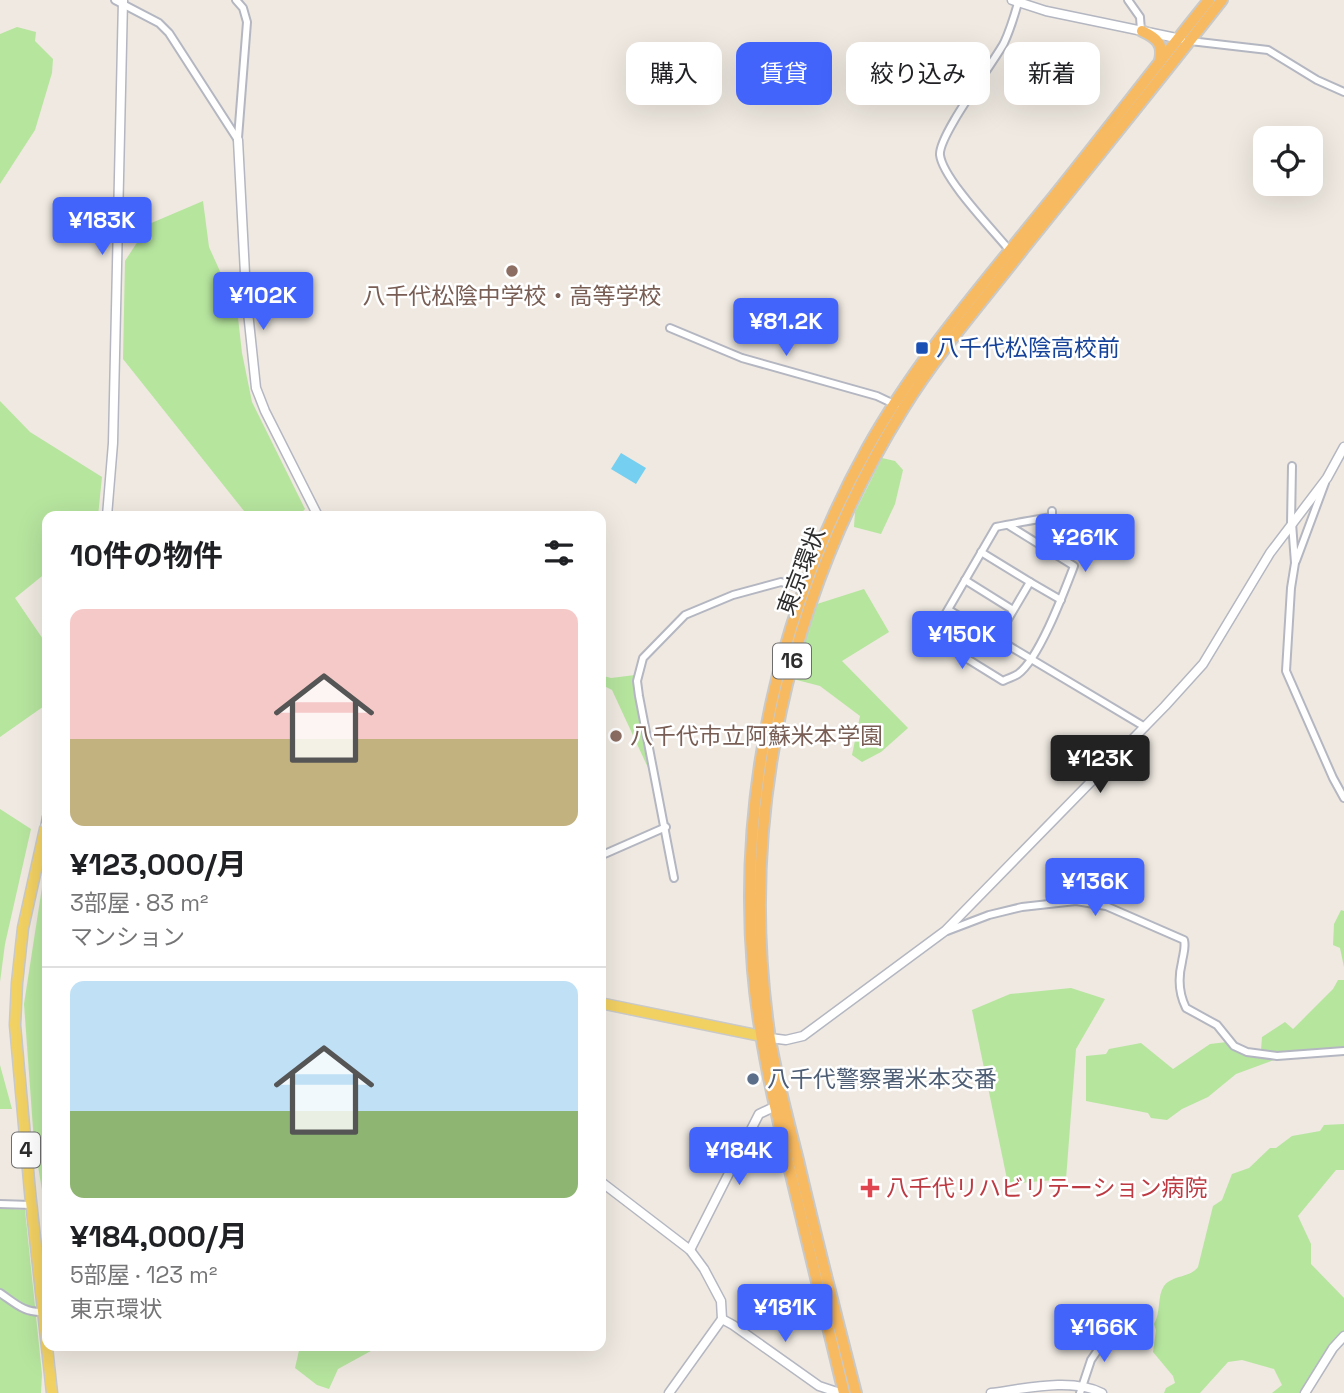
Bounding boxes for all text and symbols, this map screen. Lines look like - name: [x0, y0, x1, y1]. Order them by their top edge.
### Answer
- chip: 購入: [626, 42, 722, 105]
- chip: 賃貸: [736, 42, 832, 105]
- chip: 絞り込み: [846, 42, 990, 105]
- chip: 新着: [1004, 42, 1100, 105]
- map controls: [1253, 126, 1323, 196]
- button: locate: [1253, 126, 1323, 196]
- pin: ¥183K: [53, 198, 151, 257]
- text: ¥183K: [69, 205, 135, 235]
- marker: 八千代松陰中学校・高等学校: [504, 263, 520, 279]
- pin: ¥102K: [214, 272, 312, 332]
- text: ¥102K: [229, 280, 297, 310]
- place label: 八千代松陰中学校・高等学校: [363, 281, 662, 311]
- pin: ¥81.2K: [729, 298, 843, 358]
- text: ¥81.2K: [749, 306, 823, 336]
- place label: 八千代松陰高校前: [936, 333, 1120, 363]
- marker: 八千代松陰高校前: [914, 340, 930, 356]
- pin: ¥261K: [1036, 514, 1134, 574]
- text: ¥261K: [1052, 522, 1118, 552]
- street label: 東京環状: [771, 523, 831, 619]
- icon: filters: [540, 534, 578, 572]
- text: 10件の物件: [70, 536, 223, 575]
- pin: ¥150K: [913, 612, 1011, 671]
- text: ¥150K: [928, 619, 996, 649]
- road number: 16: [773, 644, 811, 678]
- icon: home: [261, 655, 387, 781]
- place label: 八千代市立阿蘇米本学園: [630, 721, 883, 751]
- marker: 八千代市立阿蘇米本学園: [608, 728, 624, 744]
- pin: ¥123K: [1051, 736, 1149, 795]
- text: ¥123K: [1067, 743, 1133, 773]
- text: ¥123,000/月: [70, 845, 247, 884]
- pin: ¥136K: [1046, 858, 1144, 918]
- text: ¥136K: [1061, 866, 1129, 896]
- text: 3部屋 · 83 m²: [70, 888, 208, 918]
- text: マンション: [70, 922, 185, 952]
- icon: home: [261, 1027, 387, 1153]
- place label: 八千代警察署米本交番: [767, 1064, 997, 1094]
- marker: 八千代警察署米本交番: [745, 1071, 761, 1087]
- pin: ¥184K: [690, 1128, 788, 1187]
- road number: 4: [12, 1132, 40, 1168]
- text: ¥184K: [705, 1135, 773, 1165]
- place label: 八千代リハビリテーション病院: [886, 1173, 1208, 1203]
- marker: 八千代リハビリテーション病院: [860, 1178, 880, 1198]
- text: ¥184,000/月: [70, 1217, 248, 1256]
- text: 5部屋 · 123 m²: [70, 1260, 217, 1290]
- pin: ¥181K: [736, 1284, 834, 1344]
- text: ¥181K: [753, 1292, 817, 1322]
- text: 東京環状: [70, 1294, 162, 1324]
- pin: ¥166K: [1055, 1304, 1153, 1364]
- text: ¥166K: [1070, 1312, 1138, 1342]

